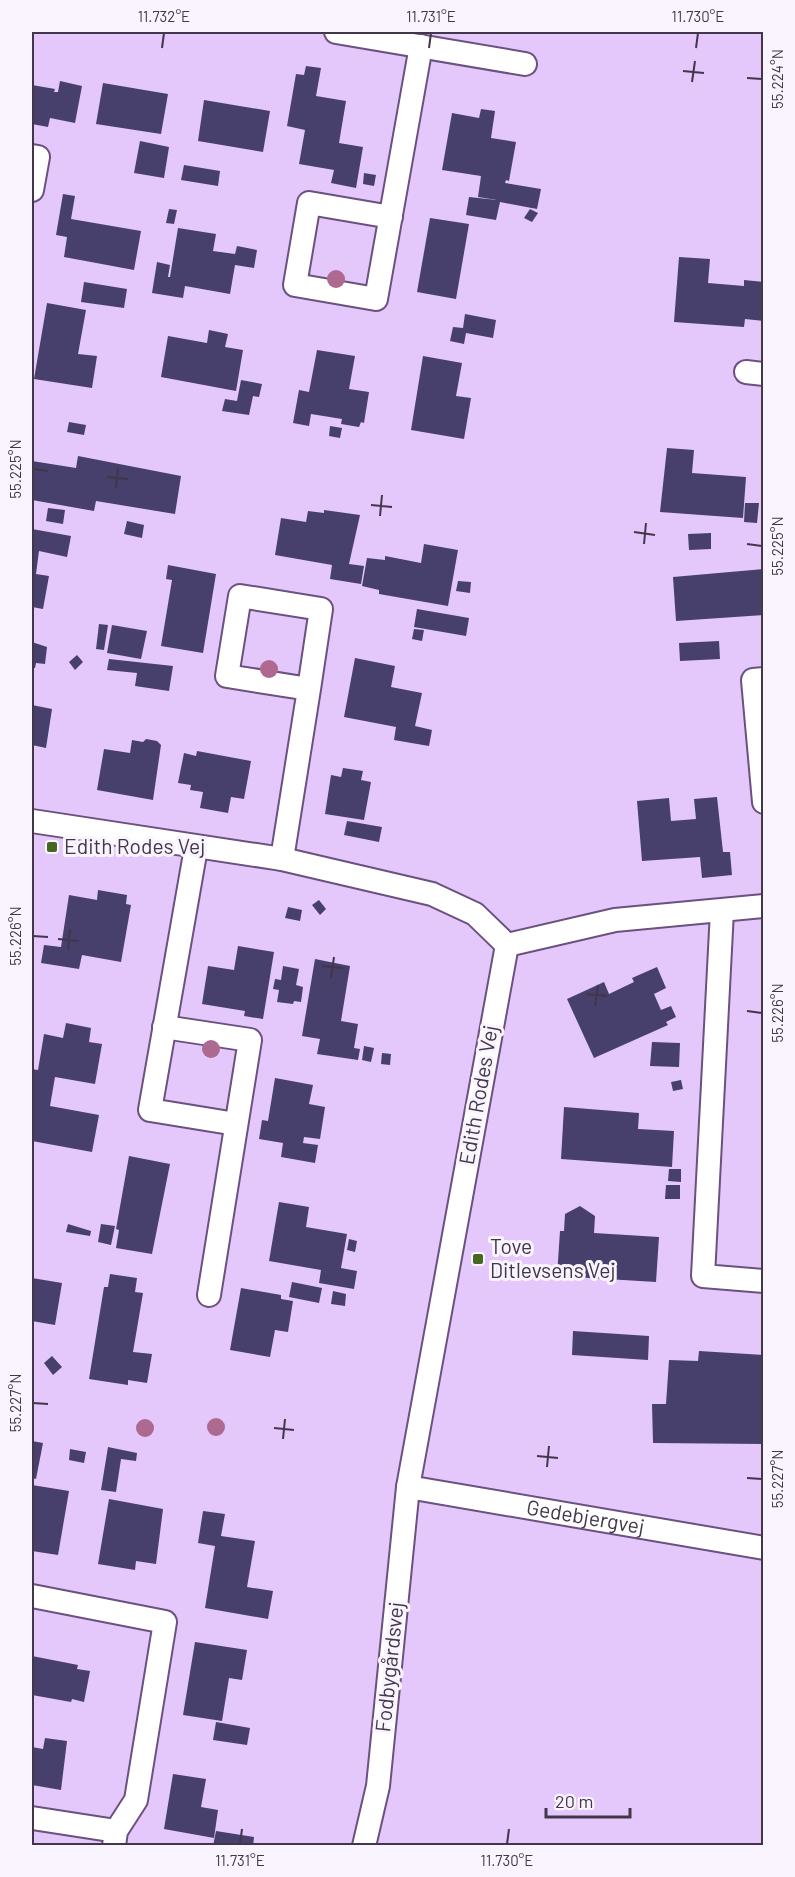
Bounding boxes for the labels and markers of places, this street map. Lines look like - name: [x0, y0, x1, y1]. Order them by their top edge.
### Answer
- place label: Edith Rodes Vej: [64, 833, 205, 858]
- marker: Edith Rodes Vej: [45, 840, 59, 854]
- place label: Tove Ditlevsens Vej: [490, 1233, 616, 1282]
- marker: Tove Ditlevsens Vej: [471, 1252, 485, 1266]

